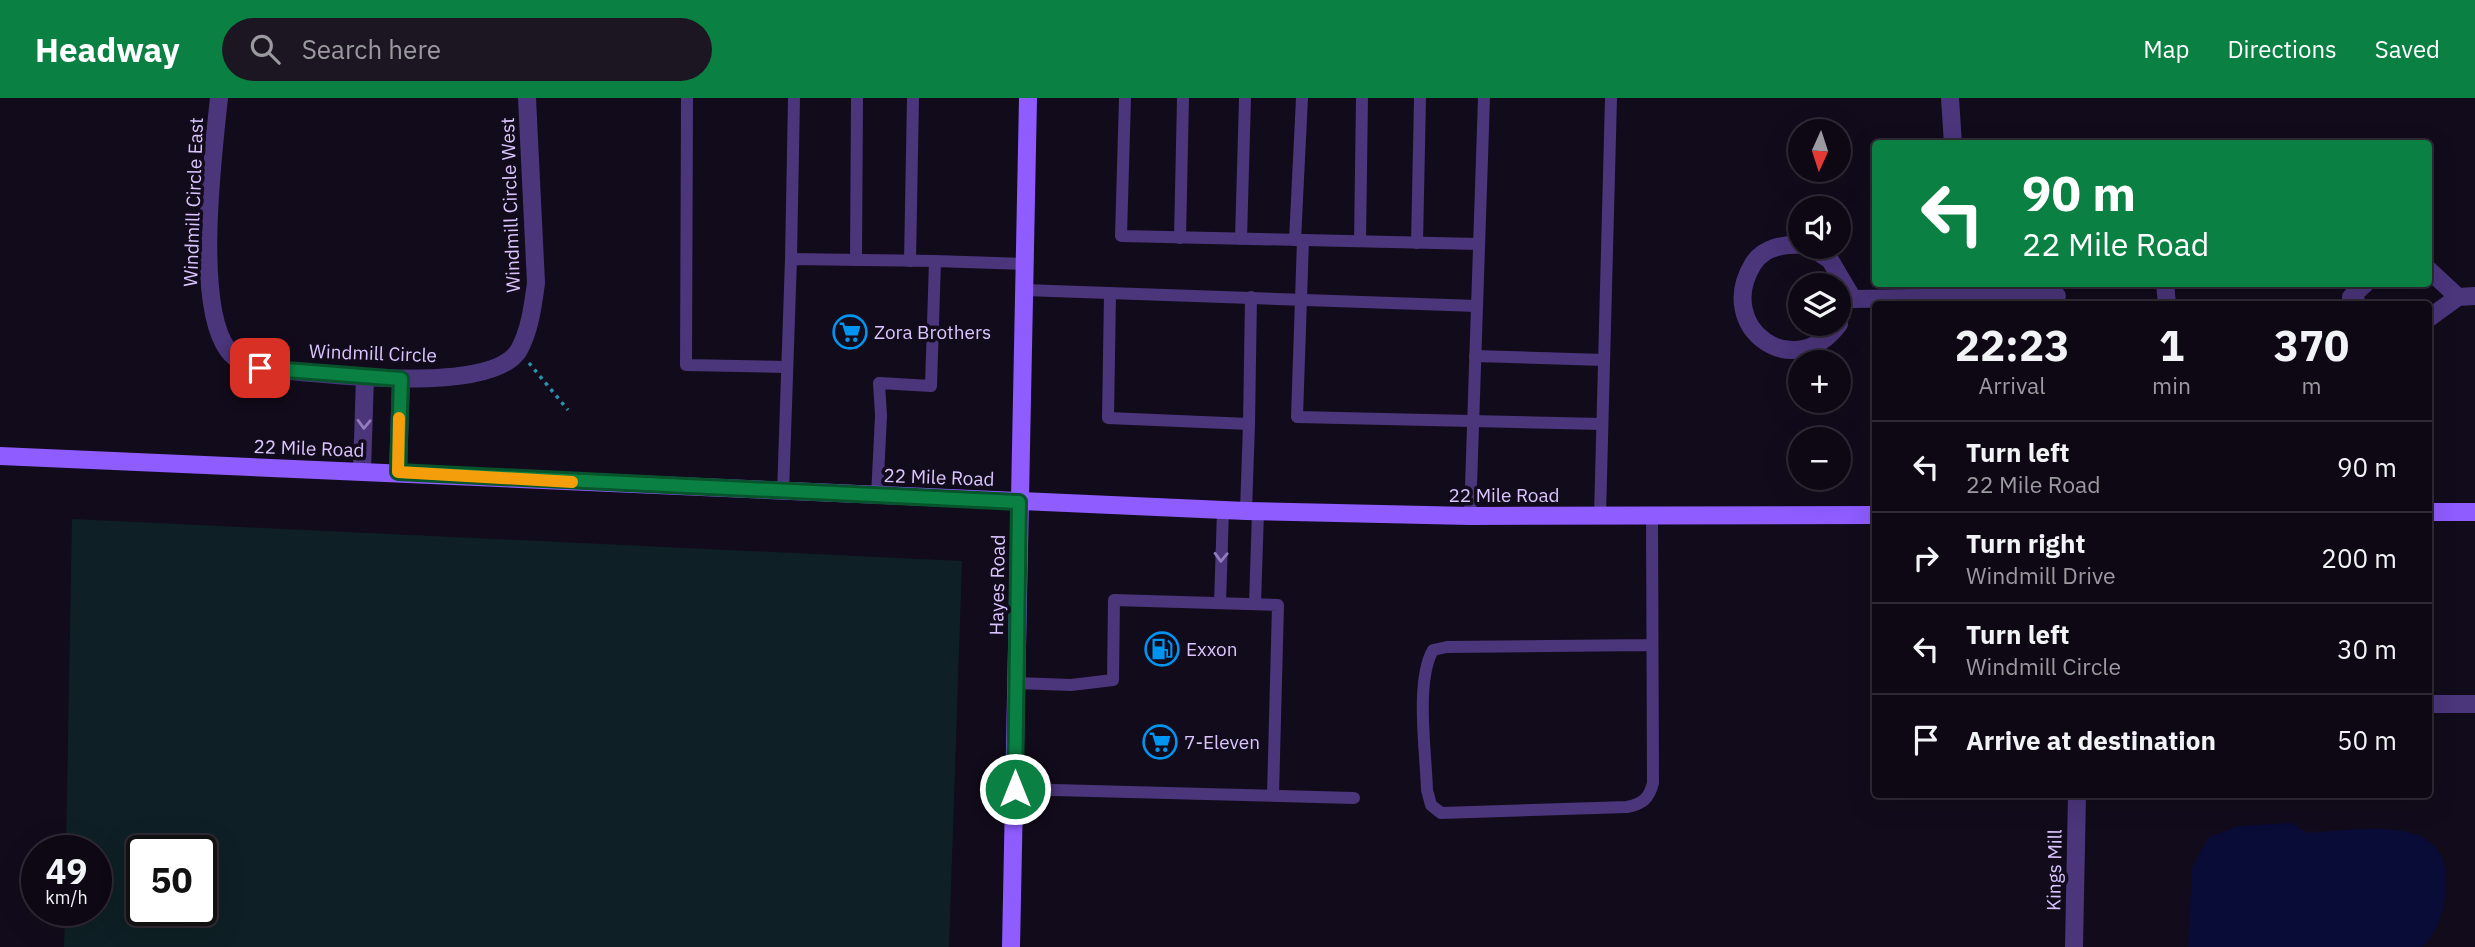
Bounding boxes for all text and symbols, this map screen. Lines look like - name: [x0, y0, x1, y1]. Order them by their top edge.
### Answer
- search box: [222, 18, 712, 81]
- text: Headway: [35, 28, 180, 71]
- icon: search: [246, 30, 284, 68]
- text: Search here: [302, 32, 441, 66]
- text: Map: [2143, 33, 2189, 65]
- text: Directions: [2227, 33, 2337, 65]
- text: Saved: [2375, 33, 2440, 65]
- street label: Windmill Circle East: [178, 117, 208, 287]
- street label: Windmill Circle West: [495, 117, 525, 293]
- north arrow: [1788, 119, 1852, 182]
- map controls: [1788, 119, 1851, 490]
- text: 90 m: [2022, 161, 2136, 224]
- icon: left: [1907, 168, 1998, 259]
- button: sound: [1788, 196, 1851, 259]
- text: 22 Mile Road: [2022, 223, 2209, 265]
- button: layers: [1788, 273, 1851, 336]
- supermarket icon: Zora Brothers: [831, 313, 869, 351]
- text: 22:23: [1955, 318, 2069, 373]
- text: 1: [2159, 318, 2184, 373]
- text: 370: [2274, 318, 2349, 373]
- place label: Zora Brothers: [874, 320, 991, 344]
- pin: [230, 338, 290, 398]
- street label: Windmill Circle: [309, 339, 437, 367]
- icon: arrive: [241, 349, 279, 387]
- button: +: [1788, 350, 1851, 413]
- text: Arrival: [1979, 370, 2046, 400]
- text: min: [2152, 370, 2191, 400]
- text: m: [2301, 370, 2322, 400]
- one-way arrow: [356, 419, 371, 430]
- button: −: [1788, 427, 1851, 490]
- street label: 22 Mile Road: [253, 434, 365, 462]
- text: Turn left: [1966, 435, 2069, 469]
- icon: left: [1907, 448, 1945, 486]
- text: 90 m: [2337, 450, 2397, 484]
- street label: 22 Mile Road: [883, 463, 995, 491]
- text: 22 Mile Road: [1966, 469, 2101, 499]
- street label: 22 Mile Road: [1448, 483, 1560, 507]
- text: Turn right: [1966, 526, 2085, 560]
- street label: Hayes Road: [984, 534, 1010, 636]
- icon: right: [1907, 539, 1945, 577]
- text: 200 m: [2321, 541, 2397, 575]
- one-way arrow: [1214, 552, 1229, 563]
- text: Windmill Drive: [1966, 560, 2116, 590]
- text: Turn left: [1966, 617, 2069, 651]
- fuel station icon: Exxon: [1143, 630, 1181, 668]
- icon: left: [1907, 630, 1945, 668]
- text: 30 m: [2337, 632, 2397, 666]
- place label: Exxon: [1186, 637, 1238, 661]
- text: Windmill Circle: [1966, 651, 2121, 681]
- icon: arrive: [1907, 721, 1945, 759]
- supermarket icon: 7-Eleven: [1141, 723, 1179, 761]
- text: Arrive at destination: [1966, 723, 2216, 757]
- text: 50 m: [2337, 723, 2397, 757]
- place label: 7-Eleven: [1184, 730, 1260, 754]
- position arrow: [978, 752, 1052, 826]
- street label: Kings Mill: [2041, 829, 2067, 911]
- speed limit sign: 50: [126, 835, 217, 926]
- text: 49: [45, 848, 88, 894]
- text: km/h: [45, 886, 88, 909]

